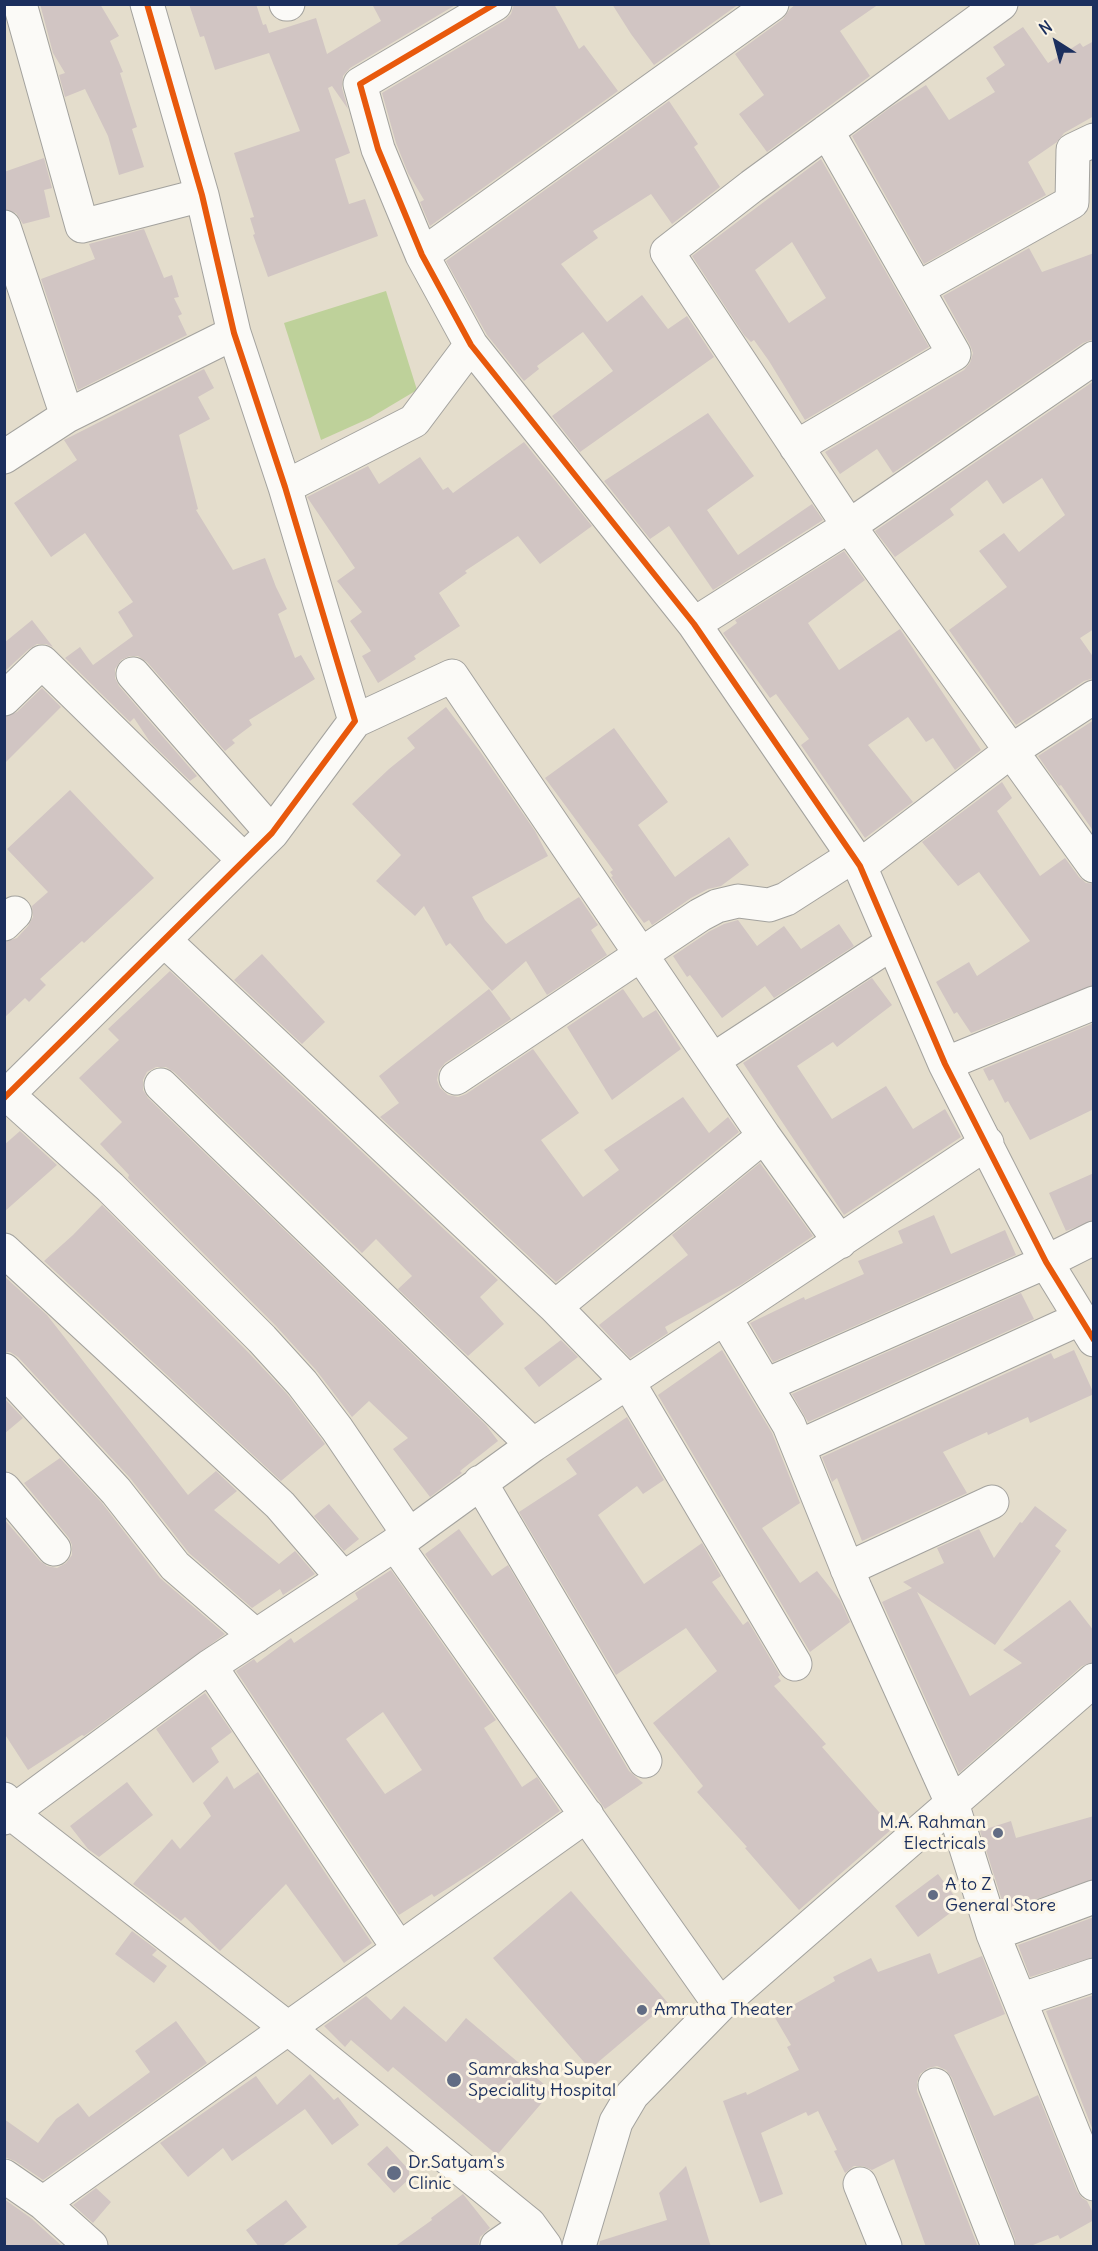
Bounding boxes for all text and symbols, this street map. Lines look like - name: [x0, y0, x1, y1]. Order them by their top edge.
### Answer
- north arrow: [1026, 12, 1086, 72]
- text: N: [1035, 16, 1056, 39]
- place label: M.A. Rahman Electricals: [880, 1812, 986, 1854]
- marker: M.A. Rahman Electricals: [991, 1826, 1005, 1840]
- place label: A to Z General Store: [945, 1874, 1056, 1916]
- marker: A to Z General Store: [926, 1888, 940, 1902]
- place label: Amrutha Theater: [654, 1999, 793, 2021]
- marker: Amrutha Theater: [635, 2003, 649, 2017]
- place label: Samraksha Super Speciality Hospital: [468, 2059, 616, 2102]
- marker: Samraksha Super Speciality Hospital: [445, 2071, 463, 2089]
- place label: Dr.Satyam's Clinic: [408, 2152, 505, 2194]
- marker: Dr.Satyam's Clinic: [385, 2164, 403, 2182]

